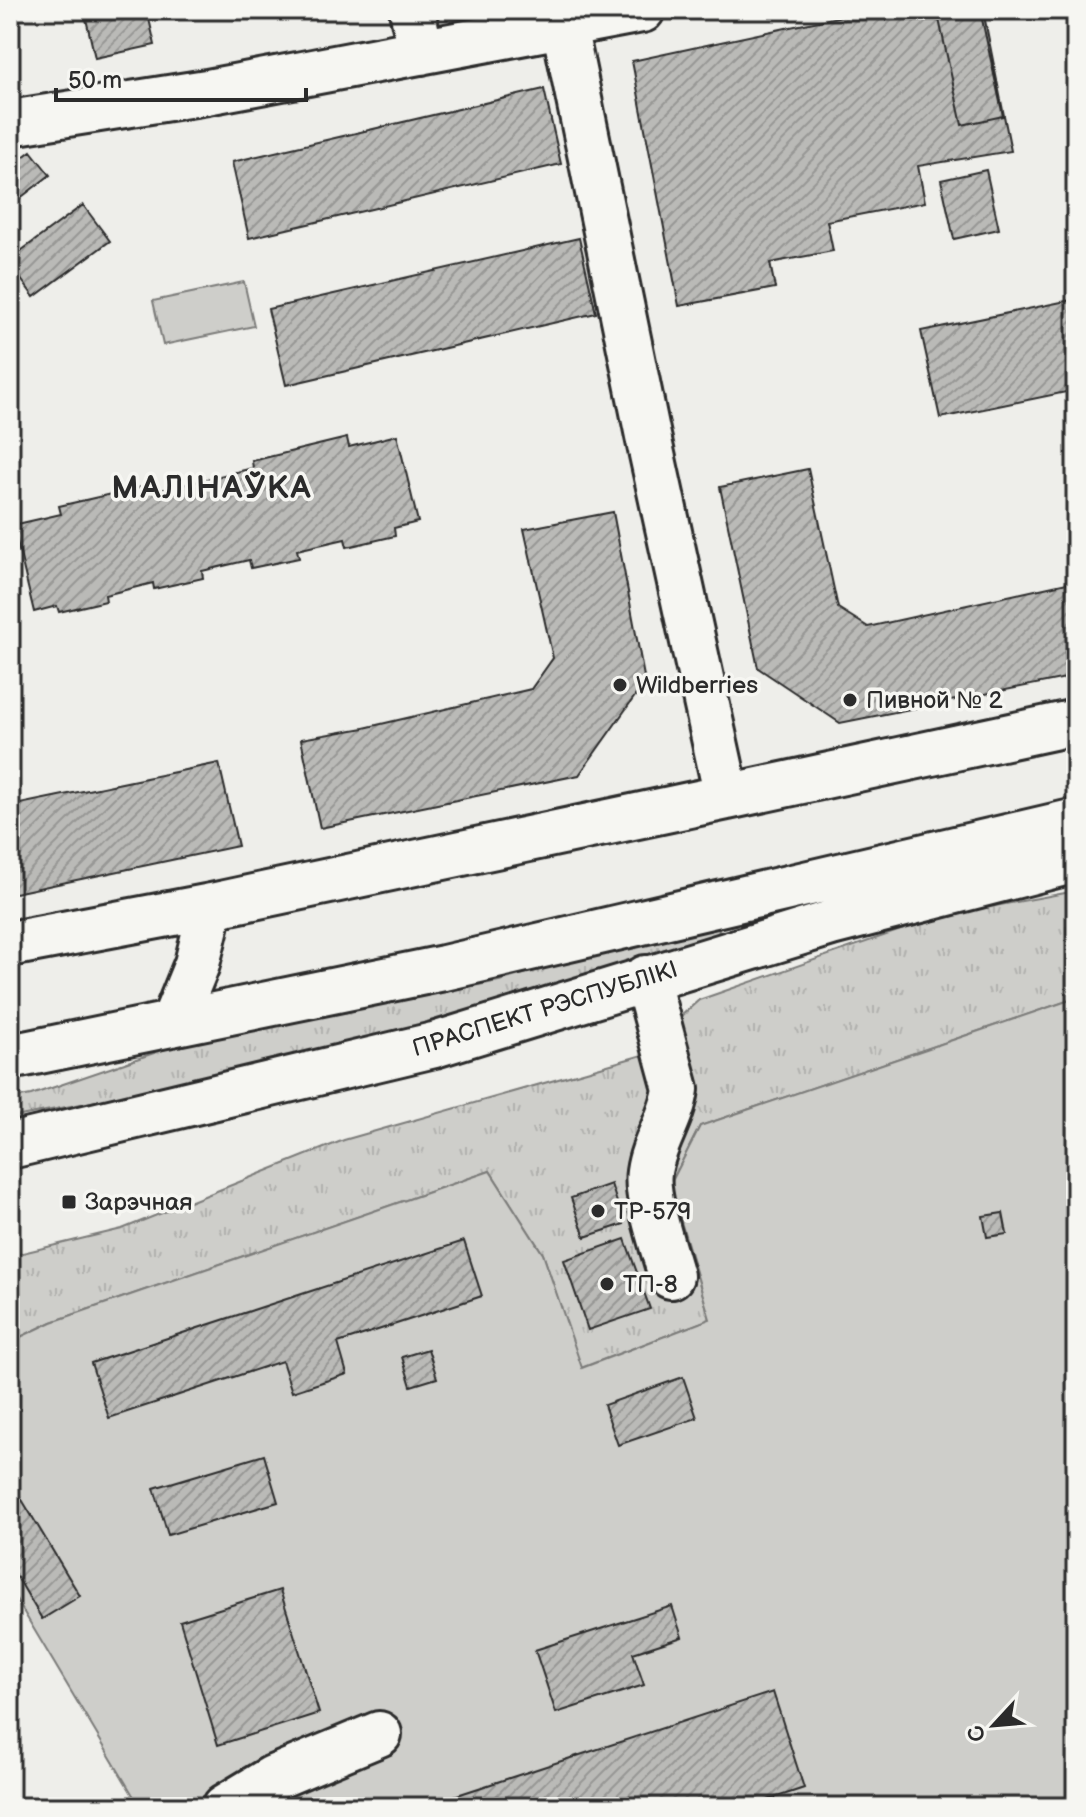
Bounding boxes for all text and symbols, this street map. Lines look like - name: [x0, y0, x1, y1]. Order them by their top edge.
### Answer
- scale bar: [56, 52, 306, 102]
- text: 50 m: [68, 66, 122, 95]
- district label: МАЛІНАЎКА: [111, 469, 313, 508]
- place label: Wildberries: [636, 671, 758, 700]
- marker: Wildberries: [611, 676, 629, 694]
- place label: Пивной № 2: [866, 686, 1003, 715]
- marker: Пивной № 2: [841, 691, 859, 709]
- street label: ПРАСПЕКТ РЭСПУБЛІКІ: [409, 955, 681, 1063]
- place label: Зарэчная: [85, 1188, 193, 1217]
- marker: Зарэчная: [60, 1193, 78, 1211]
- place label: ТР-579: [614, 1197, 691, 1226]
- marker: ТР-579: [589, 1202, 607, 1220]
- place label: ТП-8: [623, 1270, 678, 1299]
- marker: ТП-8: [598, 1275, 616, 1293]
- north arrow: [954, 1685, 1034, 1765]
- text: С: [962, 1720, 993, 1746]

